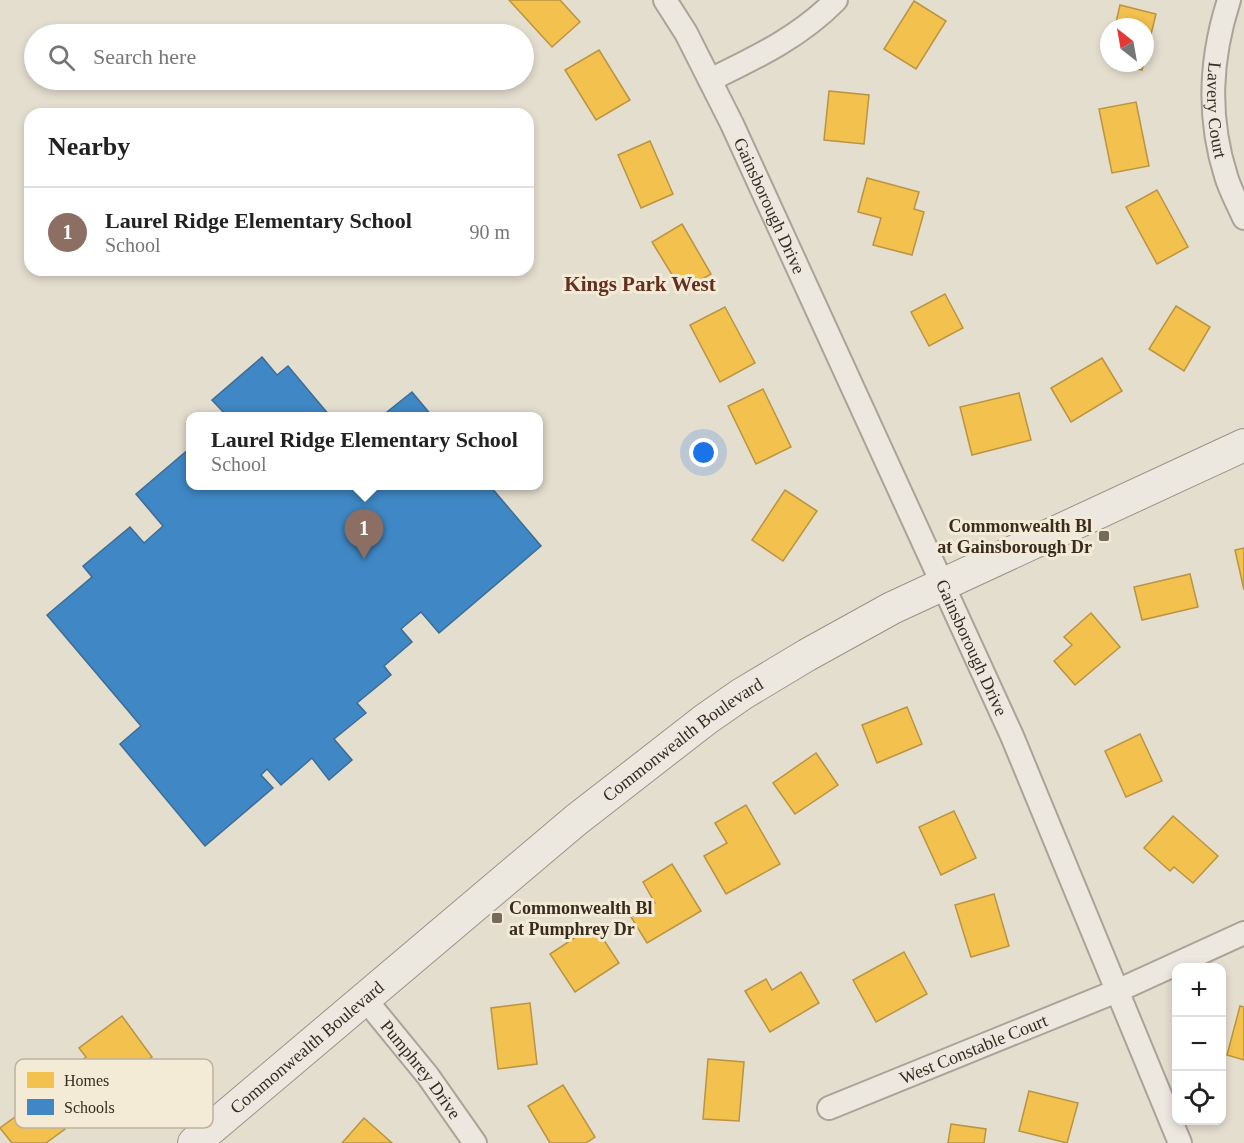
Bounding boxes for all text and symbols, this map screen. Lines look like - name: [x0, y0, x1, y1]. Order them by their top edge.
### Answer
- north arrow: [1100, 18, 1154, 72]
- search box: [24, 24, 534, 90]
- icon: search: [45, 41, 78, 74]
- text: Search here: [93, 44, 196, 69]
- street label: Lavery Court: [1203, 61, 1231, 160]
- text: Nearby: [48, 132, 130, 161]
- street label: Gainsborough Drive: [730, 135, 809, 277]
- text: Laurel Ridge Elementary School: [105, 208, 412, 233]
- text: 1: [63, 221, 73, 243]
- text: 90 m: [469, 221, 510, 243]
- text: School: [105, 234, 161, 256]
- district label: Kings Park West: [564, 272, 716, 296]
- popup: [186, 412, 543, 490]
- text: Laurel Ridge Elementary School: [211, 427, 518, 452]
- your location: [689, 438, 718, 467]
- text: School: [211, 453, 267, 475]
- pin: 1: [344, 510, 384, 559]
- place label: Commonwealth Bl at Gainsborough Dr: [937, 516, 1092, 557]
- marker: Commonwealth Bl at Gainsborough Dr: [1097, 529, 1111, 543]
- street label: Gainsborough Drive: [932, 576, 1011, 719]
- street label: Commonwealth Boulevard: [599, 674, 767, 806]
- place label: Commonwealth Bl at Pumphrey Dr: [509, 898, 653, 939]
- marker: Commonwealth Bl at Pumphrey Dr: [490, 911, 504, 925]
- map controls: [1172, 963, 1226, 1125]
- button: +: [1172, 963, 1226, 1017]
- street label: Commonwealth Boulevard: [226, 977, 388, 1118]
- street label: West Constable Court: [897, 1010, 1050, 1088]
- street label: Pumphrey Drive: [376, 1016, 465, 1123]
- button: −: [1172, 1017, 1226, 1071]
- legend: [15, 1059, 213, 1128]
- button: locate: [1172, 1071, 1226, 1125]
- text: Homes: [64, 1072, 109, 1089]
- text: Schools: [64, 1099, 115, 1116]

